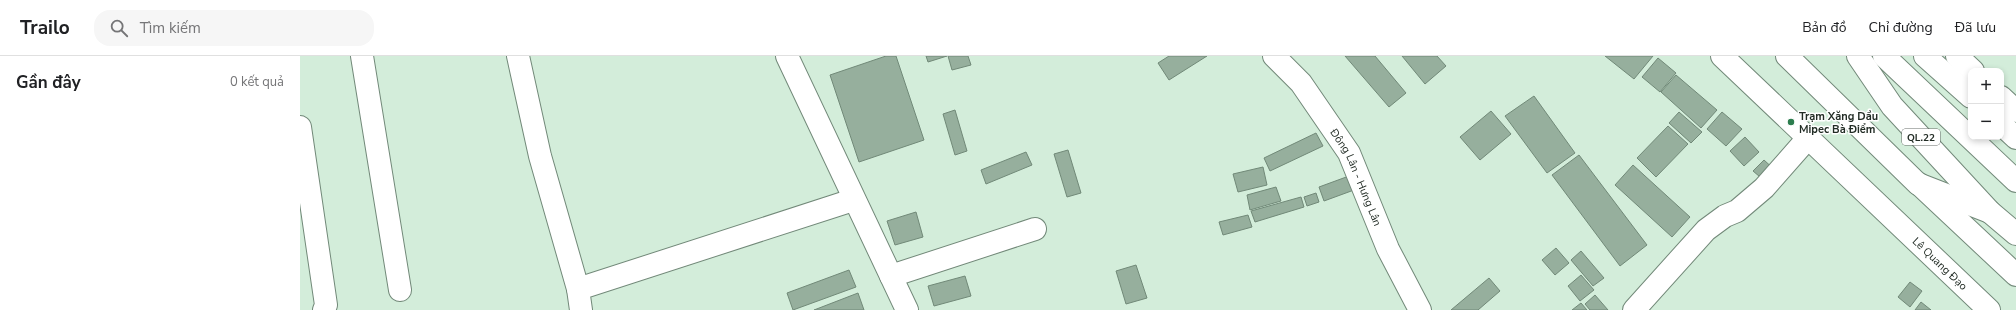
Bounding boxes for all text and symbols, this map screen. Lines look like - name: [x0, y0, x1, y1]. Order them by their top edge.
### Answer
- search box: [94, 10, 374, 46]
- text: Trailo: [20, 15, 70, 41]
- icon: search: [108, 17, 130, 39]
- text: Tìm kiếm: [140, 18, 201, 38]
- text: Bản đồ: [1802, 18, 1847, 37]
- text: Chỉ đường: [1869, 18, 1933, 37]
- text: Đã lưu: [1955, 18, 1996, 37]
- map controls: [1968, 68, 2004, 140]
- button: +: [1968, 68, 2004, 104]
- text: Gần đây: [16, 71, 81, 94]
- text: 0 kết quả: [230, 73, 284, 91]
- button: −: [1968, 104, 2004, 140]
- place label: Trạm Xăng Dầu Mipec Bà Điểm: [1799, 109, 1878, 137]
- marker: Trạm Xăng Dầu Mipec Bà Điểm: [1786, 117, 1796, 127]
- street label: Đông Lân - Hưng Lân: [1326, 125, 1385, 228]
- road number: QL.22: [1902, 129, 1940, 145]
- street label: Lê Quang Đạo: [1909, 234, 1971, 294]

